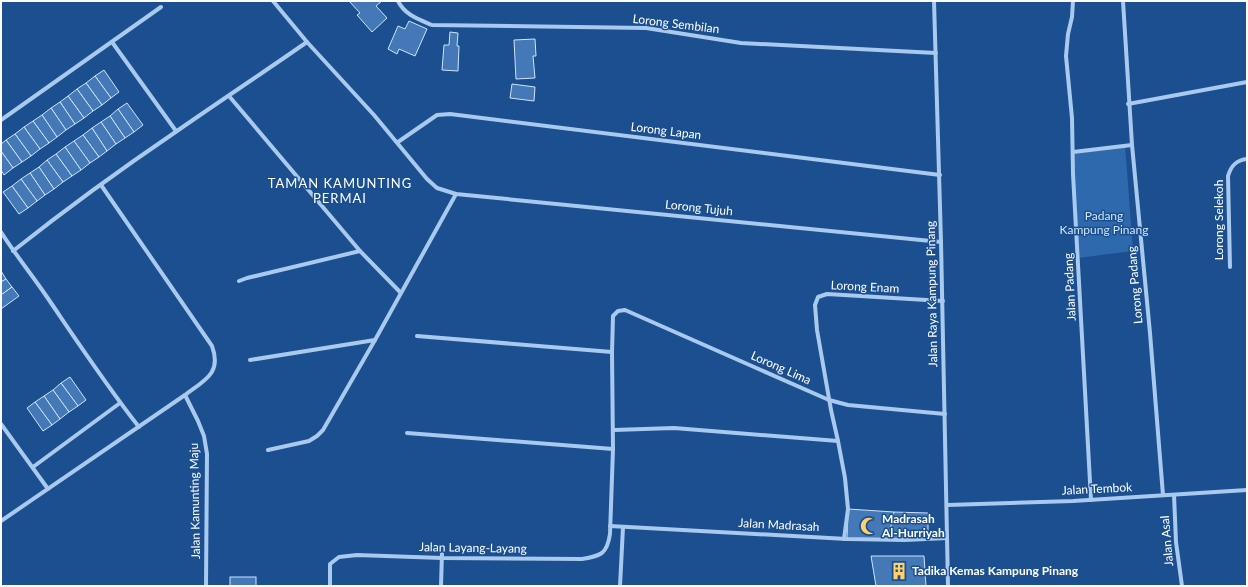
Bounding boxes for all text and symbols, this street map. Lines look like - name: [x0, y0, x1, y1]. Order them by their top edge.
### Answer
- street label: Lorong Sembilan: [632, 11, 720, 36]
- street label: Lorong Lapan: [630, 119, 702, 142]
- district label: TAMAN KAMUNTING PERMAI: [268, 175, 412, 206]
- street label: Lorong Selekoh: [1211, 180, 1226, 260]
- street label: Lorong Tujuh: [665, 196, 734, 219]
- park label: Padang Kampung Pinang: [1060, 208, 1148, 237]
- street label: Jalan Raya Kampung Pinang: [923, 221, 940, 367]
- street label: Lorong Padang: [1124, 246, 1145, 325]
- street label: Jalan Padang: [1060, 253, 1079, 321]
- street label: Lorong Enam: [830, 277, 900, 296]
- street label: Lorong Lima: [749, 348, 814, 387]
- street label: Jalan Kamunting Maju: [186, 443, 203, 559]
- street label: Jalan Tembok: [1061, 479, 1133, 498]
- place label: Madrasah Al-Hurriyah: [881, 511, 945, 540]
- street label: Jalan Madrasah: [738, 515, 820, 534]
- street label: Jalan Asal: [1157, 515, 1176, 567]
- mosque icon: Madrasah Al-Hurriyah: [859, 516, 879, 536]
- street label: Jalan Layang-Layang: [419, 539, 527, 556]
- building icon: Tadika Kemas Kampung Pinang: [889, 561, 909, 581]
- place label: Tadika Kemas Kampung Pinang: [912, 563, 1079, 578]

